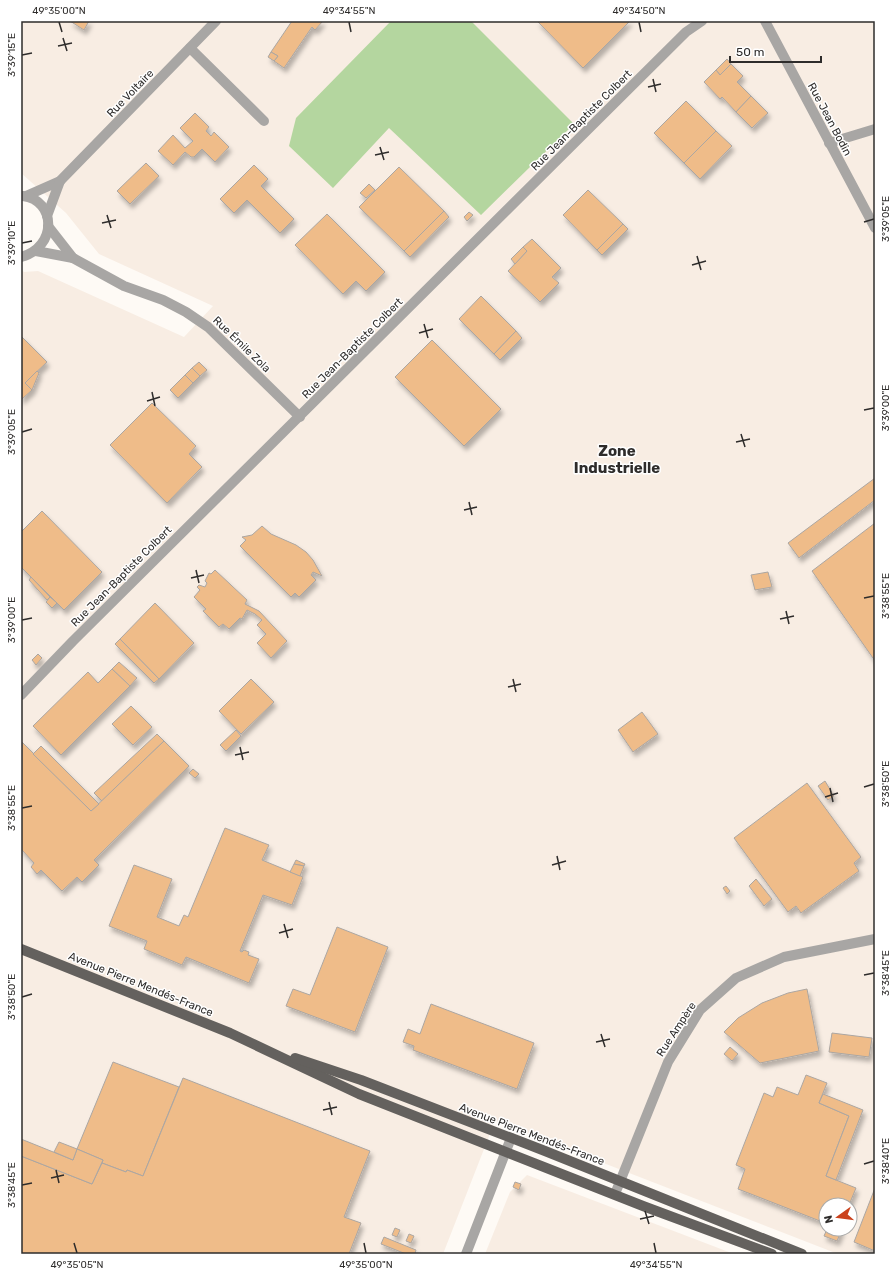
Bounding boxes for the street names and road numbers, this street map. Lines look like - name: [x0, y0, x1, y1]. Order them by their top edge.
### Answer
- street label: Rue Voltaire: [104, 67, 156, 120]
- street label: Rue Jean-Baptiste Colbert: [528, 67, 635, 173]
- street label: Rue Jean Bodin: [805, 81, 854, 158]
- street label: Rue Jean-Baptiste Colbert: [299, 295, 406, 401]
- street label: Rue Émile Zola: [210, 314, 273, 375]
- street label: Rue Jean-Baptiste Colbert: [68, 523, 175, 629]
- street label: Avenue Pierre Mendés-France: [67, 949, 215, 1019]
- street label: Rue Ampère: [654, 1000, 699, 1059]
- street label: Avenue Pierre Mendés-France: [457, 1101, 606, 1168]

